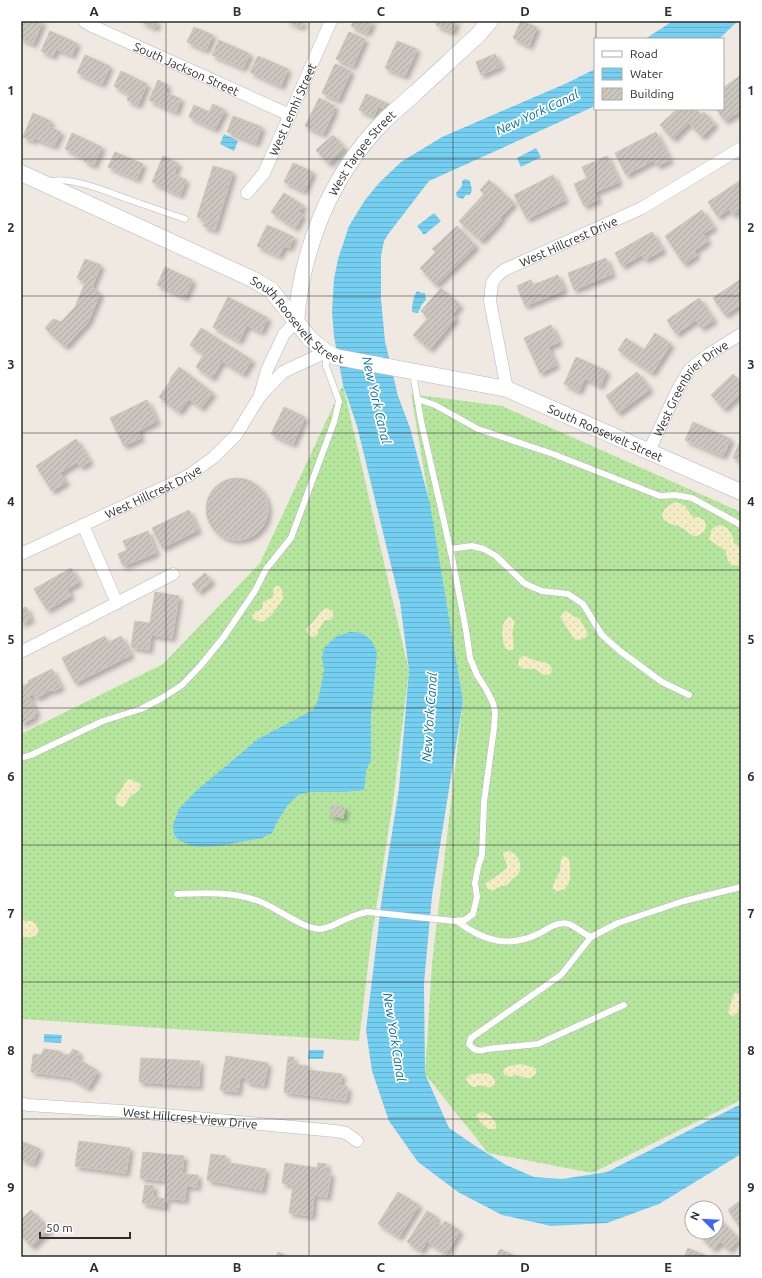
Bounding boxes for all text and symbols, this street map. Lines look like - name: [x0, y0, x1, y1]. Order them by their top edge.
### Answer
- text: A: [89, 4, 99, 18]
- text: B: [233, 4, 242, 18]
- text: C: [377, 4, 386, 18]
- text: D: [520, 4, 530, 18]
- text: E: [664, 4, 672, 18]
- legend: [594, 38, 724, 110]
- street label: South Jackson Street: [132, 39, 241, 98]
- text: Road: [630, 47, 658, 60]
- street label: West Lemhi Street: [266, 61, 318, 157]
- text: Water: [630, 67, 663, 80]
- text: 1: [7, 83, 15, 97]
- text: 1: [747, 83, 755, 97]
- water label: New York Canal: [493, 87, 581, 137]
- text: Building: [630, 87, 674, 100]
- street label: West Targee Street: [326, 107, 398, 197]
- street label: West Hillcrest Drive: [517, 214, 619, 269]
- text: 2: [7, 220, 15, 234]
- text: 2: [747, 220, 755, 234]
- street label: South Roosevelt Street: [248, 273, 345, 365]
- street label: West Greenbrier Drive: [650, 337, 730, 438]
- water label: New York Canal: [360, 355, 394, 446]
- text: 3: [7, 357, 15, 371]
- text: 3: [747, 357, 755, 371]
- street label: South Roosevelt Street: [546, 401, 665, 463]
- street label: West Hillcrest Drive: [103, 462, 204, 520]
- text: 4: [7, 494, 15, 508]
- text: 4: [747, 494, 755, 508]
- text: 5: [7, 632, 15, 646]
- text: 5: [747, 632, 755, 646]
- water label: New York Canal: [419, 671, 439, 762]
- text: 6: [7, 769, 15, 783]
- text: 6: [747, 769, 755, 783]
- text: 7: [7, 906, 15, 920]
- text: 7: [747, 906, 755, 920]
- water label: New York Canal: [381, 992, 409, 1083]
- text: 8: [7, 1043, 15, 1057]
- text: 8: [747, 1043, 755, 1057]
- street label: West Hillcrest View Drive: [122, 1105, 258, 1130]
- text: 9: [7, 1180, 15, 1194]
- text: 9: [747, 1180, 755, 1194]
- north arrow: [684, 1200, 724, 1240]
- text: N: [688, 1210, 702, 1222]
- scale bar: [40, 1214, 130, 1240]
- text: 50 m: [46, 1221, 73, 1234]
- text: A: [89, 1260, 99, 1274]
- text: B: [233, 1260, 242, 1274]
- text: C: [377, 1260, 386, 1274]
- text: D: [520, 1260, 530, 1274]
- text: E: [664, 1260, 672, 1274]

